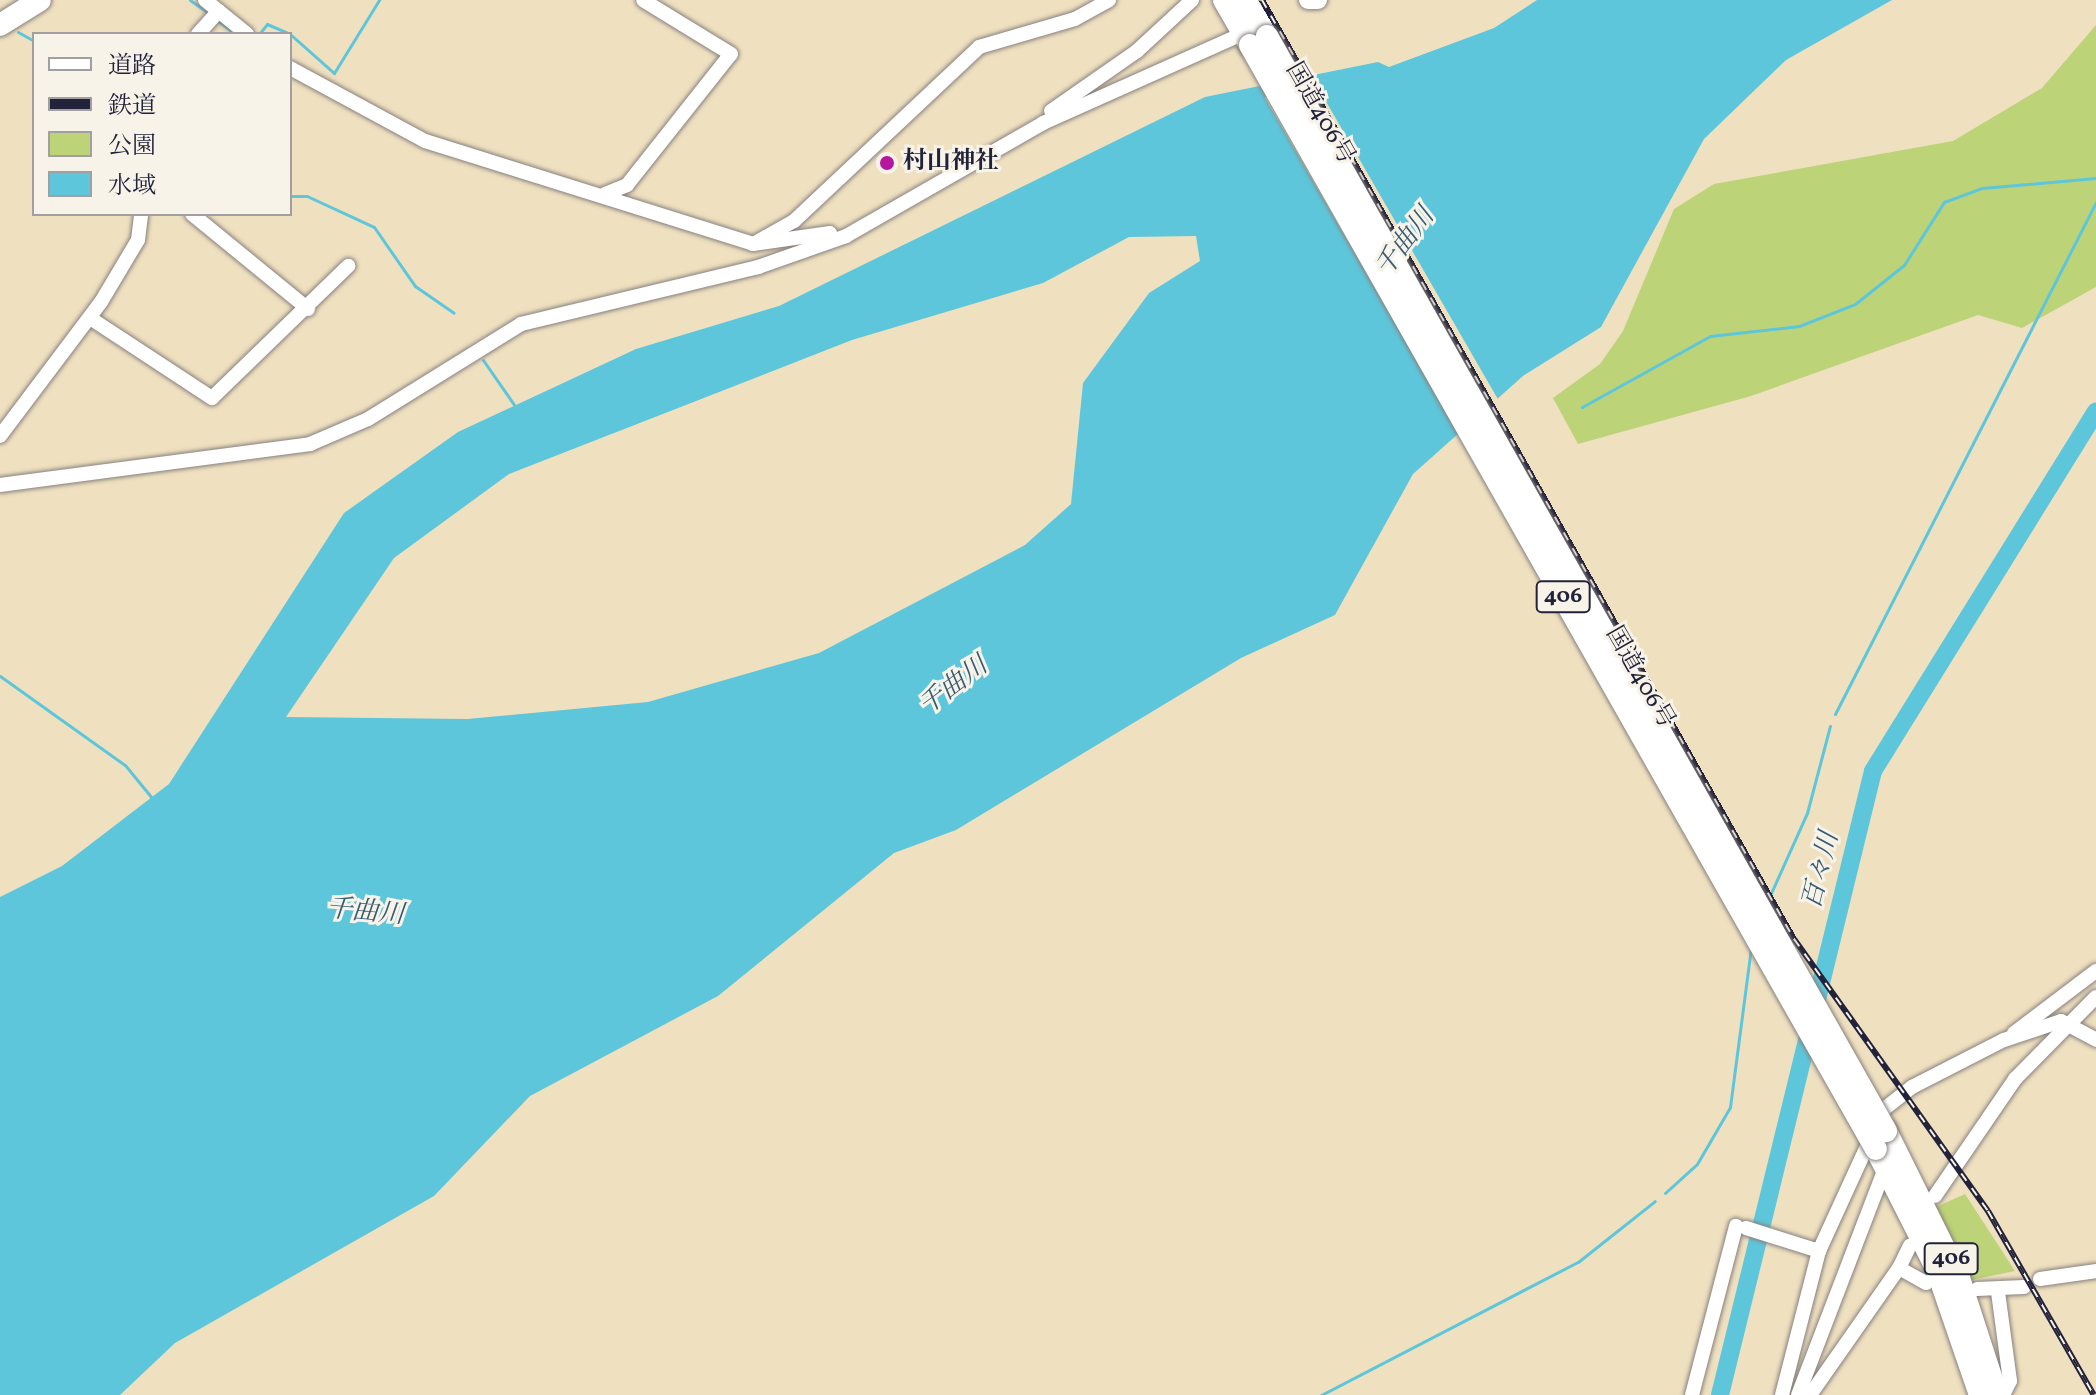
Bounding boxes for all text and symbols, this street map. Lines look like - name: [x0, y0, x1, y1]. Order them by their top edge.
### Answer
- legend: [32, 32, 292, 216]
- text: 道路: [108, 50, 156, 84]
- street label: 国道406号: [1278, 58, 1360, 170]
- text: 鉄道: [108, 90, 156, 124]
- text: 公園: [108, 130, 156, 164]
- place label: 村山神社: [903, 149, 999, 177]
- marker: 村山神社: [878, 154, 896, 172]
- text: 水域: [108, 170, 156, 204]
- water label: 千曲川: [1370, 202, 1442, 284]
- road number: 406: [1535, 579, 1591, 615]
- street label: 国道406号: [1598, 622, 1680, 734]
- water label: 千曲川: [913, 651, 995, 723]
- water label: 百々川: [1797, 829, 1847, 913]
- water label: 千曲川: [325, 894, 405, 932]
- road number: 406: [1923, 1241, 1979, 1277]

